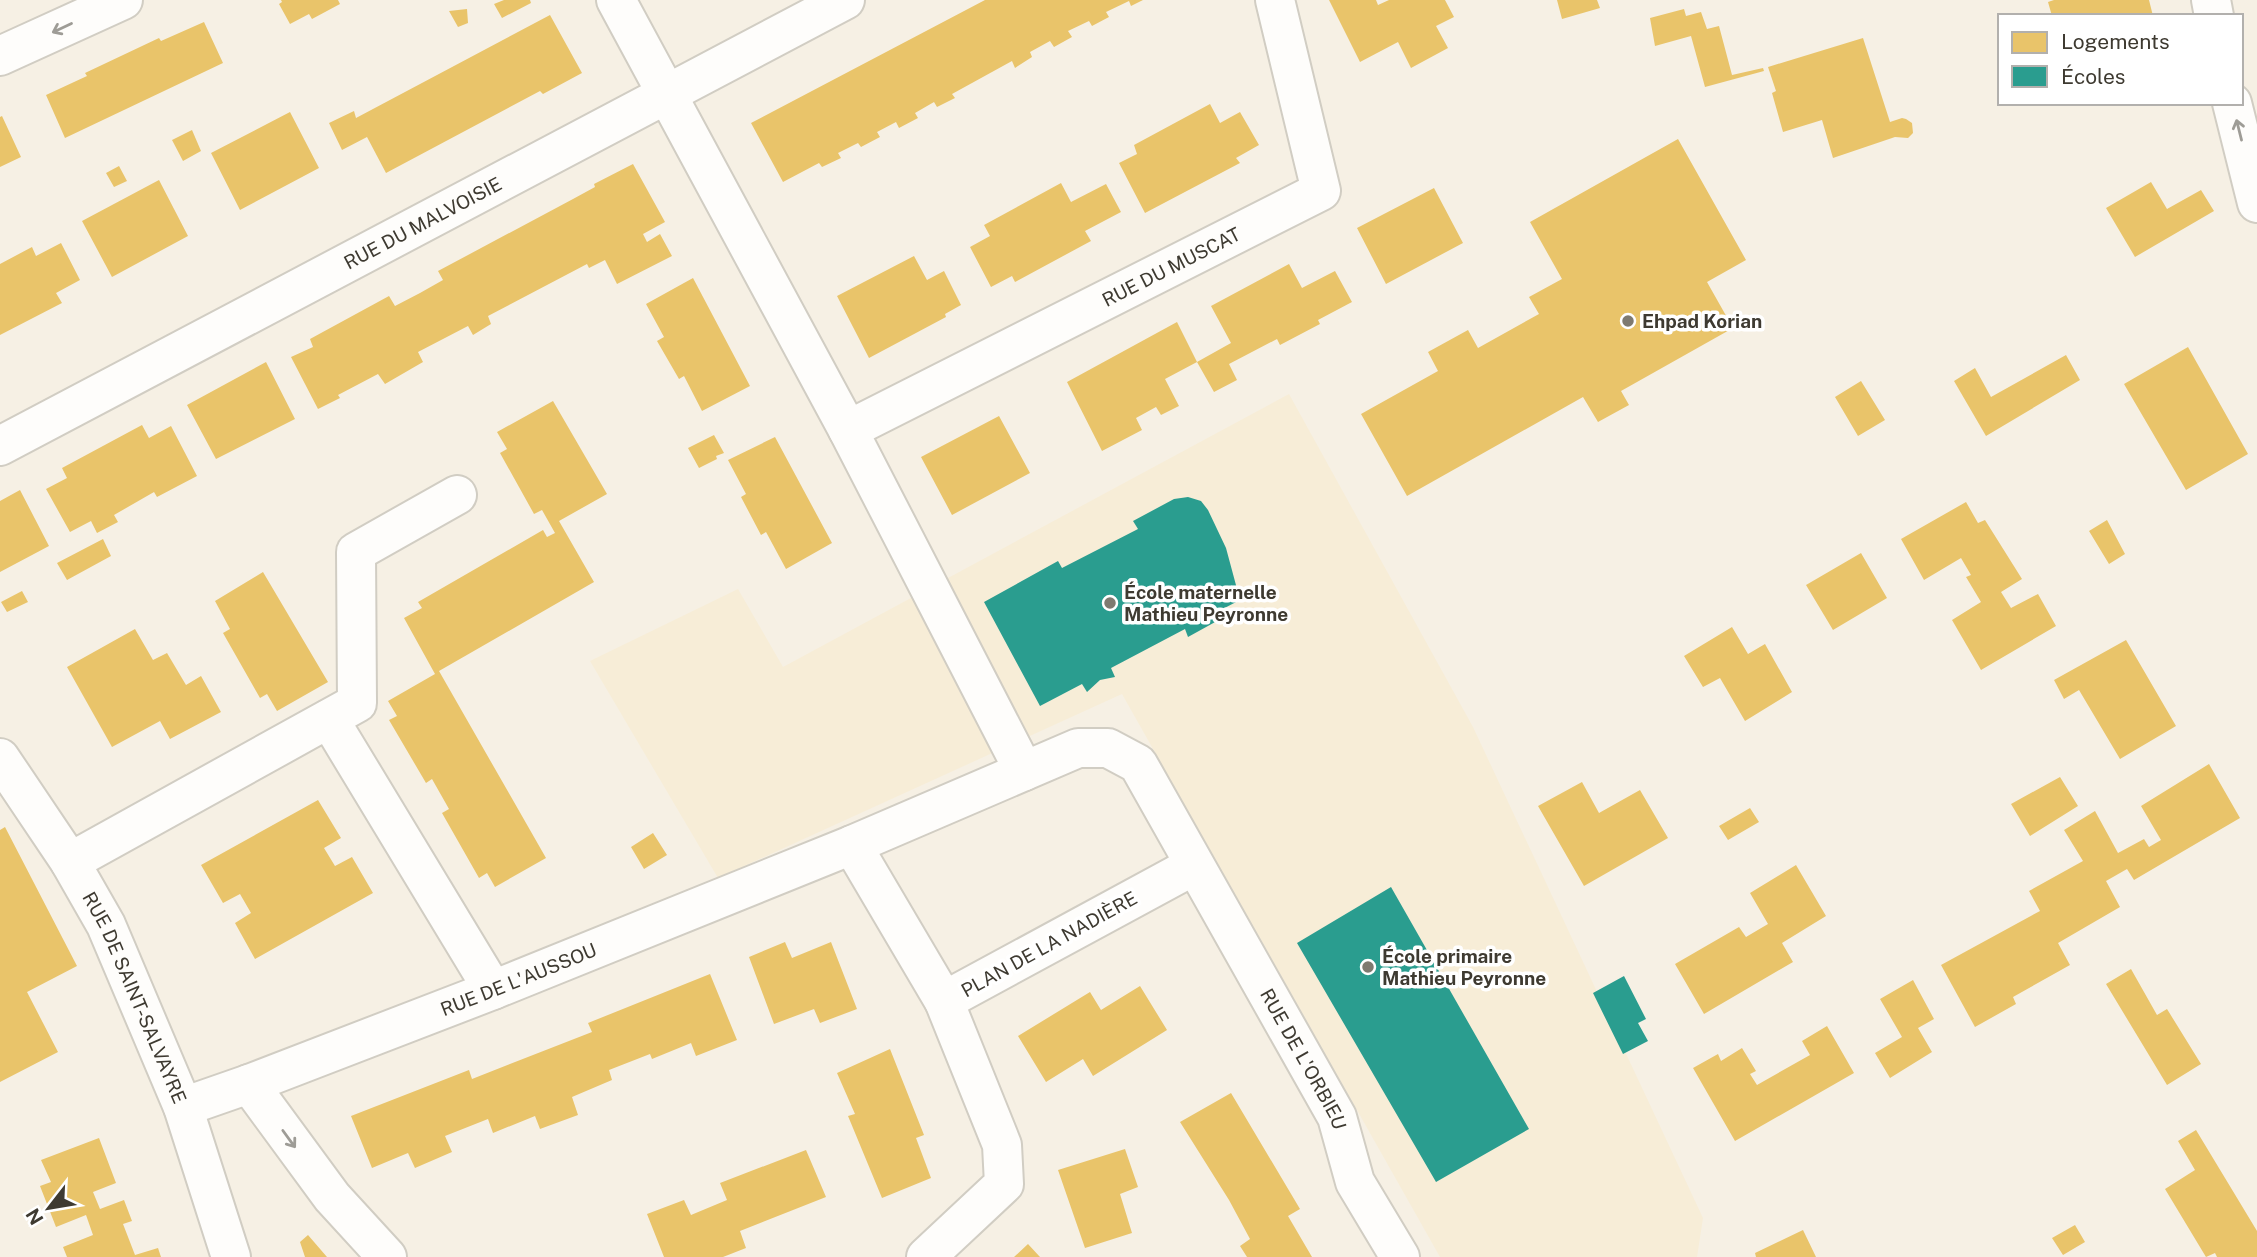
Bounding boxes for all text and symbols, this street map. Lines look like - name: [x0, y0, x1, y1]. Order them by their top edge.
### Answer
- legend: [1998, 14, 2243, 105]
- one-way arrow: [52, 22, 73, 35]
- text: Logements: [2061, 29, 2170, 54]
- text: Écoles: [2061, 64, 2125, 89]
- one-way arrow: [2232, 119, 2245, 141]
- street label: RUE DU MALVOISIE: [340, 172, 505, 273]
- street label: RUE DU MUSCAT: [1098, 223, 1244, 311]
- place label: Ehpad Korian: [1642, 310, 1762, 332]
- marker: Ehpad Korian: [1620, 313, 1636, 329]
- place label: École maternelle Mathieu Peyronne: [1124, 581, 1288, 625]
- marker: École maternelle Mathieu Peyronne: [1102, 595, 1118, 611]
- street label: PLAN DE LA NADIÈRE: [957, 886, 1141, 1002]
- street label: RUE DE SAINT-SALVAYRE: [78, 888, 191, 1107]
- street label: RUE DE L'AUSSOU: [437, 938, 600, 1020]
- place label: École primaire Mathieu Peyronne: [1382, 945, 1546, 989]
- marker: École primaire Mathieu Peyronne: [1360, 959, 1376, 975]
- street label: RUE DE L'ORBIEU: [1256, 985, 1351, 1132]
- one-way arrow: [282, 1129, 296, 1148]
- north arrow: [14, 1173, 84, 1243]
- text: N: [21, 1205, 48, 1229]

